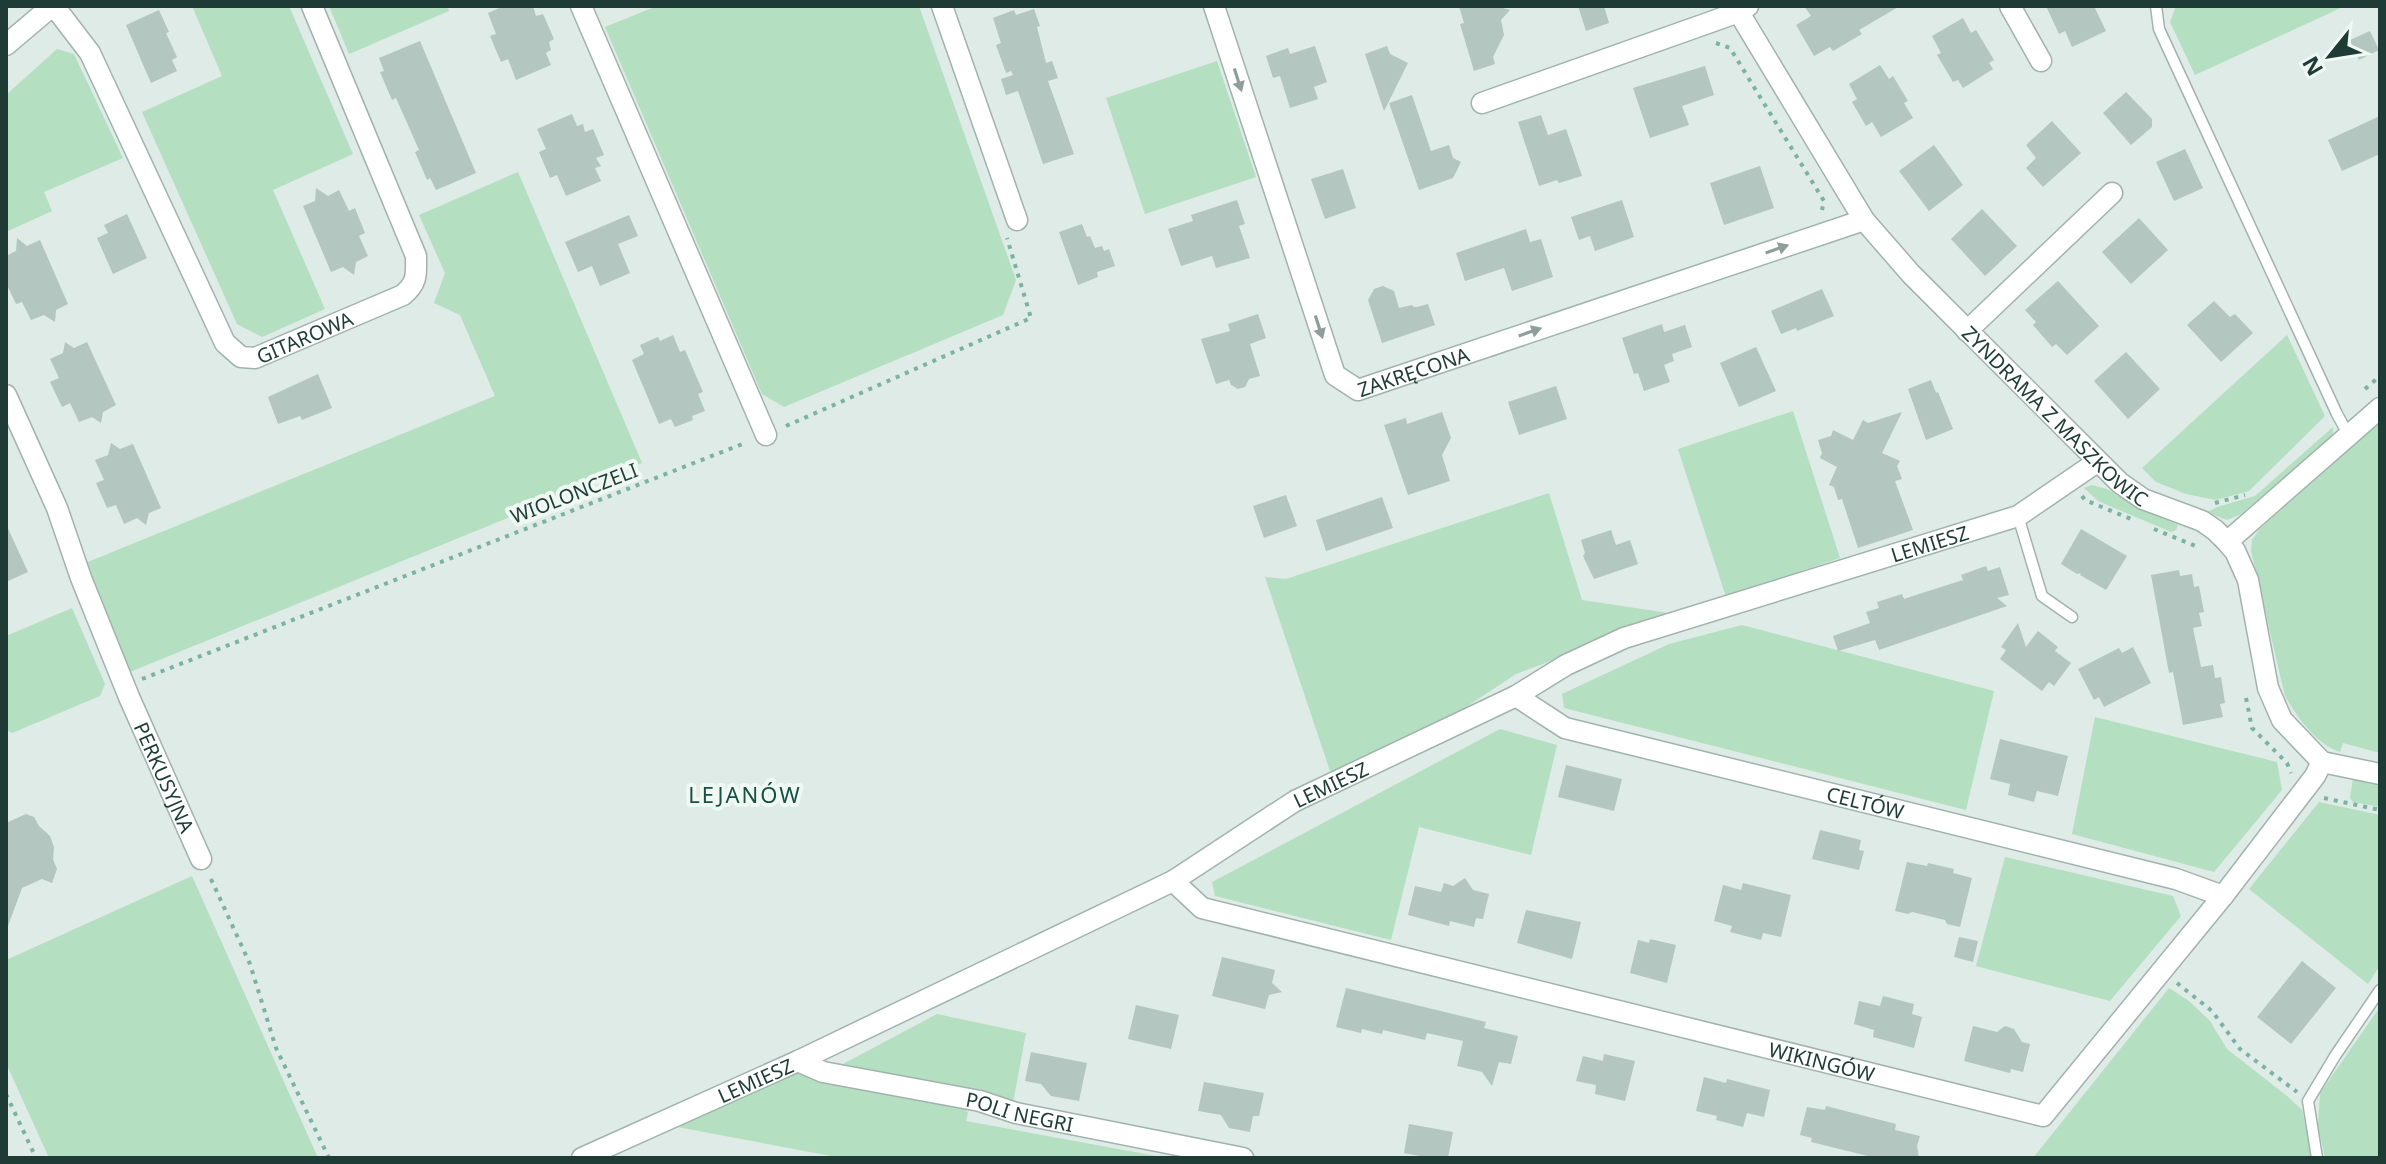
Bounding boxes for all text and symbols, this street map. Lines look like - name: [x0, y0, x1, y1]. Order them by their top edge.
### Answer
- north arrow: [2290, 16, 2370, 96]
- text: N: [2294, 51, 2329, 82]
- one-way arrow: [1232, 68, 1244, 92]
- one-way arrow: [1765, 243, 1789, 255]
- street label: GITAROWA: [252, 304, 357, 369]
- one-way arrow: [1313, 315, 1326, 339]
- street label: ZYNDRAMA Z MASZKOWIC: [1956, 319, 2154, 512]
- one-way arrow: [1519, 326, 1543, 338]
- street label: ZAKRĘCONA: [1354, 340, 1473, 403]
- street label: WIOLONCZELI: [506, 456, 642, 530]
- street label: LEMIESZ: [1887, 519, 1972, 568]
- street label: PERKUSYJNA: [128, 718, 201, 837]
- street label: LEMIESZ: [1289, 755, 1373, 813]
- district label: LEJANÓW: [688, 779, 802, 809]
- street label: CELTÓW: [1824, 780, 1907, 825]
- street label: WIKINGÓW: [1766, 1035, 1878, 1087]
- street label: LEMIESZ: [713, 1051, 797, 1109]
- street label: POLI NEGRI: [964, 1085, 1076, 1138]

